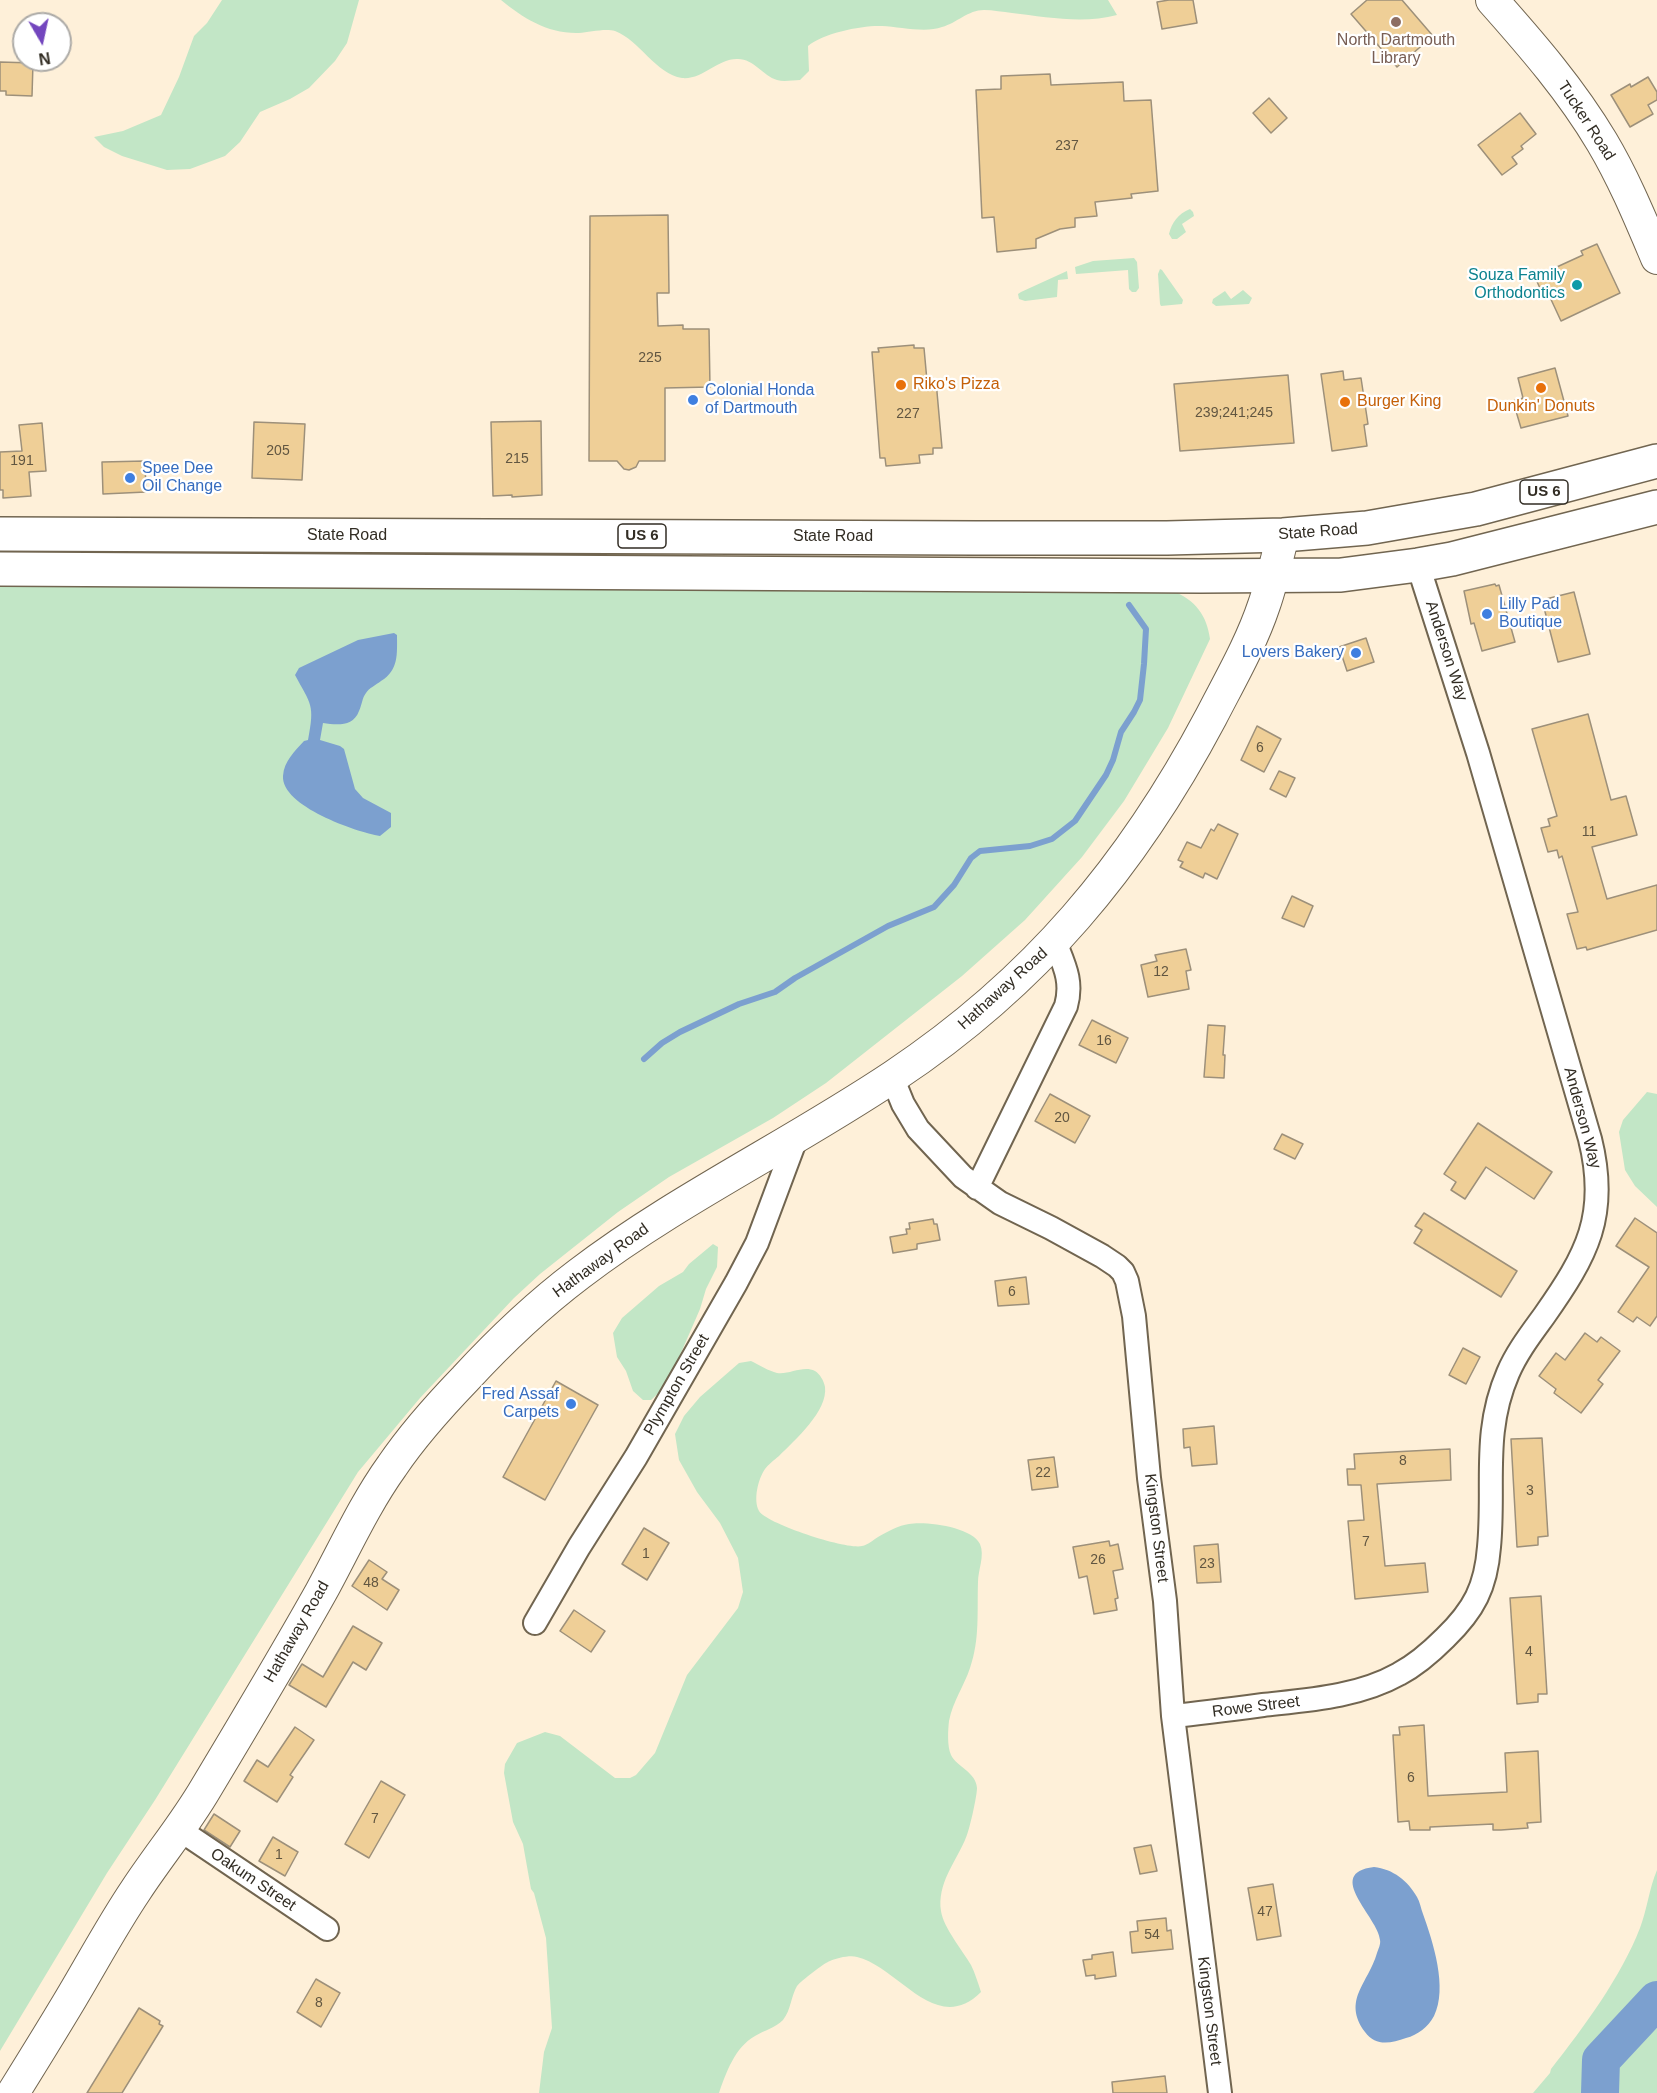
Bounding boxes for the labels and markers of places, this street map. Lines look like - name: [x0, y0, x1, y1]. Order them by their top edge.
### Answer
- marker: North Dartmouth Library: [1389, 15, 1403, 29]
- place label: North Dartmouth Library: [1337, 31, 1455, 69]
- place label: Souza Family Orthodontics: [1468, 266, 1565, 304]
- marker: Souza Family Orthodontics: [1570, 278, 1584, 292]
- place label: Riko's Pizza: [913, 375, 1000, 395]
- marker: Riko's Pizza: [894, 378, 908, 392]
- place label: Colonial Honda of Dartmouth: [705, 381, 814, 419]
- marker: Dunkin' Donuts: [1534, 381, 1548, 395]
- place label: Burger King: [1357, 392, 1441, 412]
- marker: Colonial Honda of Dartmouth: [686, 393, 700, 407]
- marker: Burger King: [1338, 395, 1352, 409]
- place label: Dunkin' Donuts: [1487, 397, 1595, 417]
- place label: Spee Dee Oil Change: [142, 459, 222, 497]
- marker: Spee Dee Oil Change: [123, 471, 137, 485]
- place label: Lilly Pad Boutique: [1499, 595, 1562, 633]
- marker: Lilly Pad Boutique: [1480, 607, 1494, 621]
- place label: Lovers Bakery: [1242, 643, 1344, 663]
- marker: Lovers Bakery: [1349, 646, 1363, 660]
- place label: Fred Assaf Carpets: [482, 1385, 559, 1423]
- marker: Fred Assaf Carpets: [564, 1397, 578, 1411]

